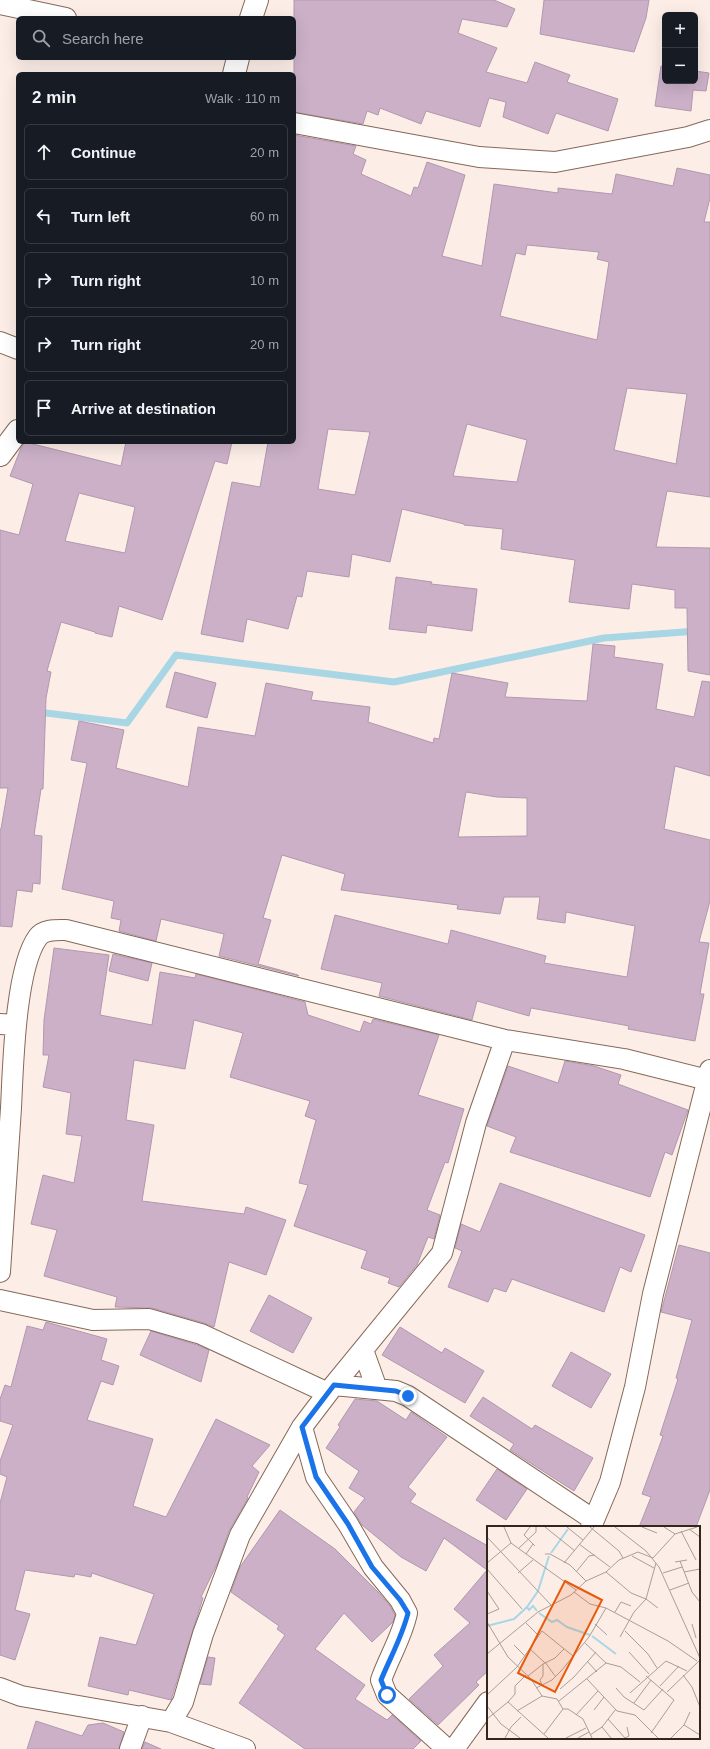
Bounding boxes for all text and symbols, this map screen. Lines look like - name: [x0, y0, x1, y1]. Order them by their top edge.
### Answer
- map controls: [662, 12, 698, 84]
- button: +: [662, 12, 698, 48]
- search box: [16, 16, 296, 60]
- icon: search: [30, 27, 52, 49]
- text: Search here: [62, 30, 144, 47]
- button: −: [662, 48, 698, 84]
- text: 2 min: [32, 88, 76, 107]
- text: Walk · 110 m: [205, 91, 280, 106]
- icon: ahead: [33, 141, 55, 163]
- text: Continue: [71, 144, 136, 161]
- text: 20 m: [250, 145, 279, 160]
- icon: left: [33, 205, 55, 227]
- text: Turn left: [71, 208, 130, 225]
- text: 60 m: [250, 209, 279, 224]
- icon: right: [33, 269, 55, 291]
- text: Turn right: [71, 272, 141, 289]
- text: 10 m: [250, 273, 279, 288]
- icon: right: [33, 333, 55, 355]
- text: Turn right: [71, 336, 141, 353]
- text: 20 m: [250, 337, 279, 352]
- icon: arrive: [33, 397, 55, 419]
- text: Arrive at destination: [71, 400, 216, 417]
- route end: [399, 1387, 417, 1405]
- inset map: [487, 1526, 700, 1739]
- route start: [378, 1686, 396, 1704]

